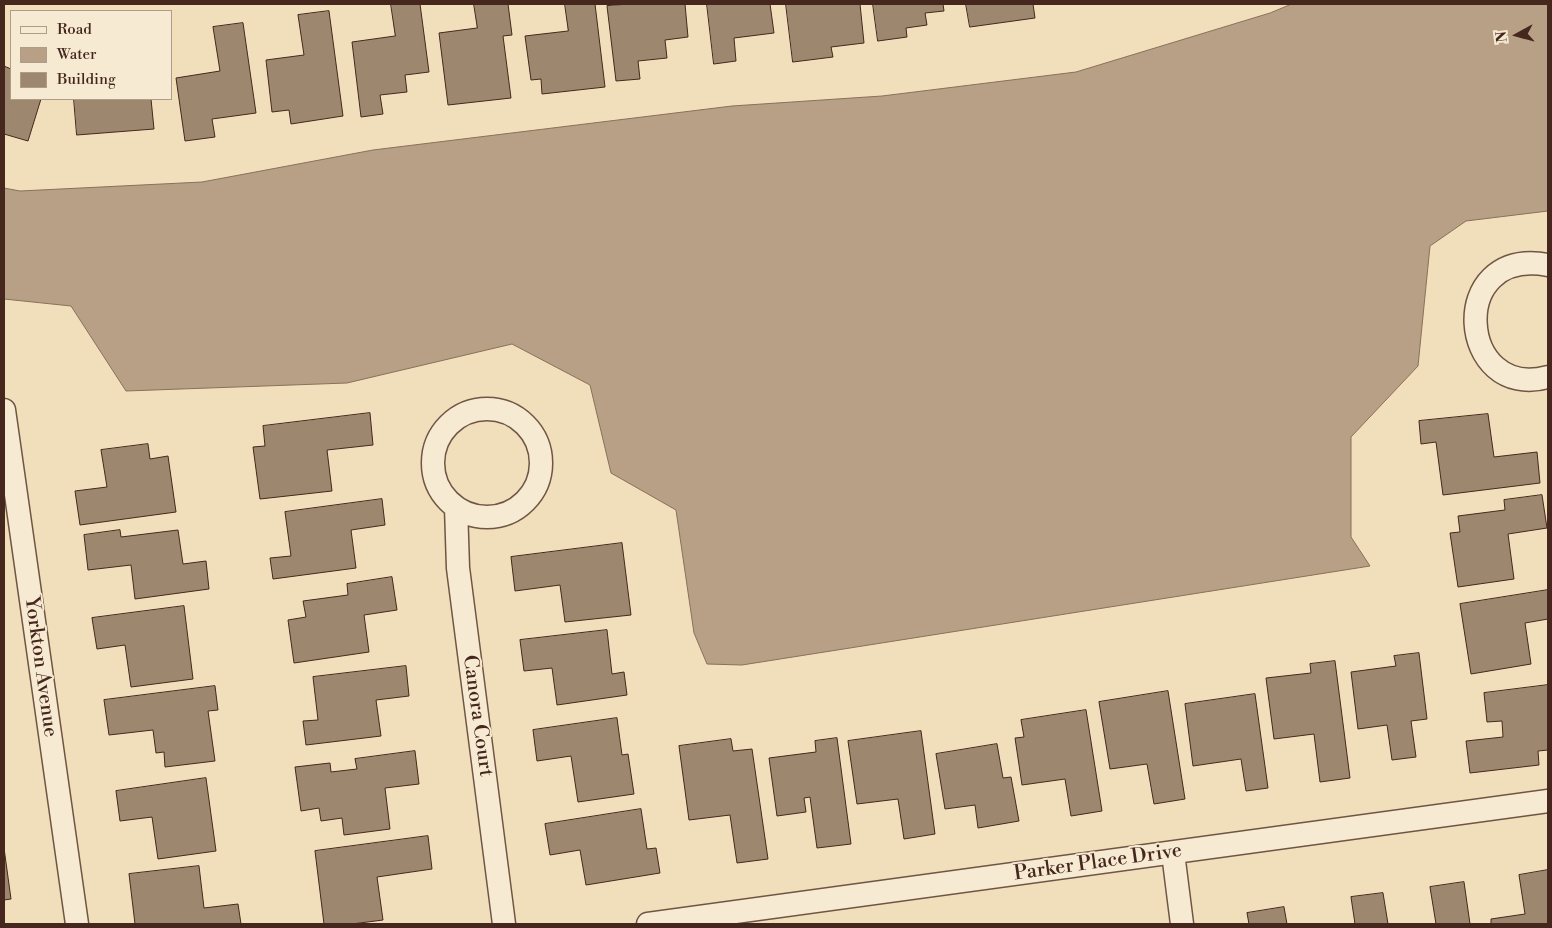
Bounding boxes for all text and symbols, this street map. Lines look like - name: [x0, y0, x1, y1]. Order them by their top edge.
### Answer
- legend: [10, 10, 172, 100]
- north arrow: [1492, 10, 1542, 60]
- text: Road: [57, 20, 92, 39]
- text: N: [1493, 30, 1512, 43]
- text: Water: [57, 45, 96, 64]
- text: Building: [57, 70, 116, 89]
- street label: Yorkton Avenue: [18, 595, 62, 739]
- street label: Canora Court: [457, 654, 497, 778]
- street label: Parker Place Drive: [1013, 839, 1183, 887]

